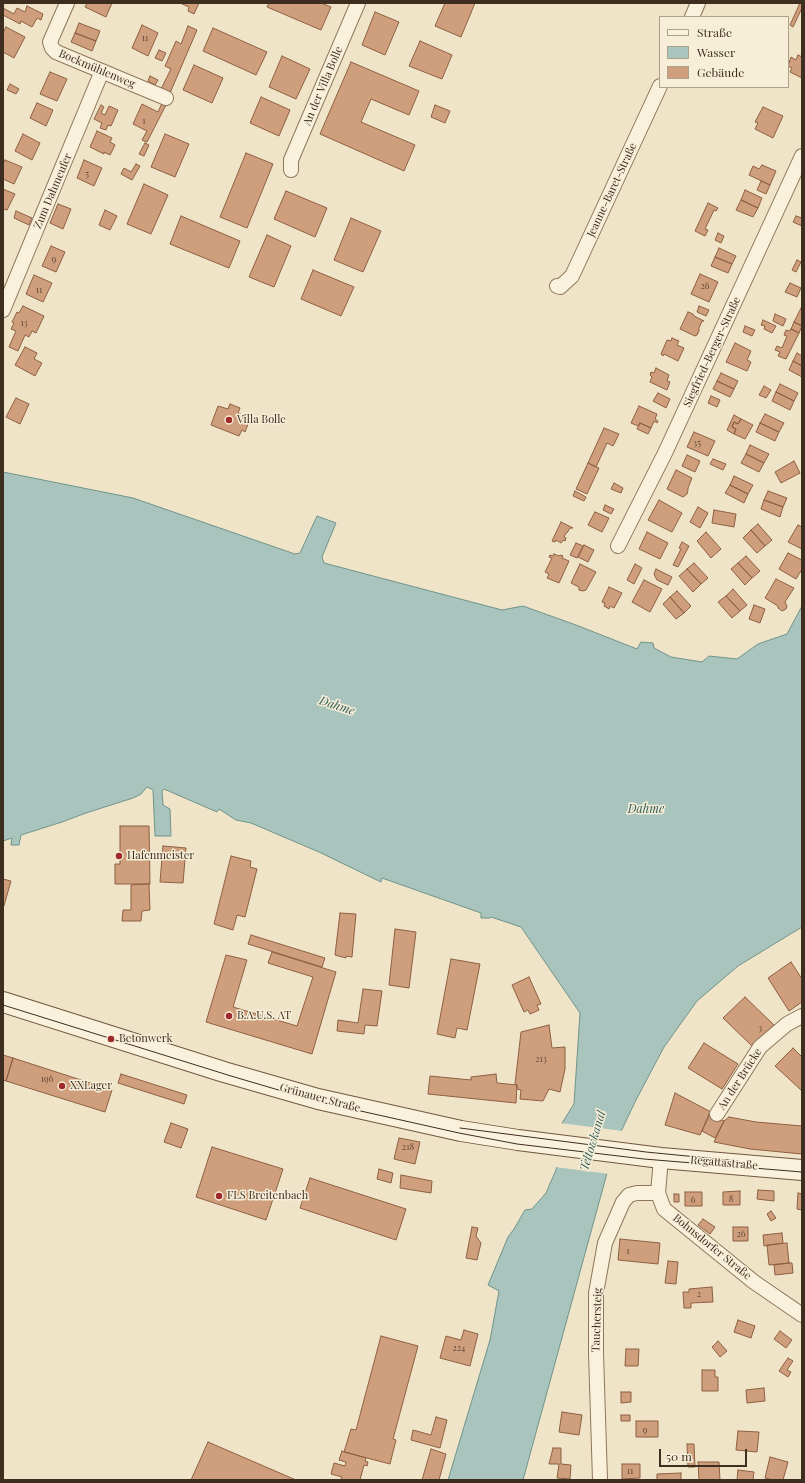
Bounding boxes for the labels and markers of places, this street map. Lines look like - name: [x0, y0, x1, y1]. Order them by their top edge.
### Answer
- place label: Villa Bolle: [237, 413, 286, 427]
- marker: Villa Bolle: [224, 415, 234, 425]
- place label: Hafenmeister: [127, 849, 194, 863]
- marker: Hafenmeister: [114, 851, 124, 861]
- place label: B.A.U.S. AT: [237, 1009, 291, 1023]
- marker: B.A.U.S. AT: [224, 1011, 234, 1021]
- place label: Betonwerk: [119, 1032, 172, 1046]
- marker: Betonwerk: [106, 1034, 116, 1044]
- place label: XXLager: [70, 1079, 112, 1093]
- marker: XXLager: [57, 1081, 67, 1091]
- place label: FLS Breitenbach: [227, 1189, 308, 1203]
- marker: FLS Breitenbach: [214, 1191, 224, 1201]

